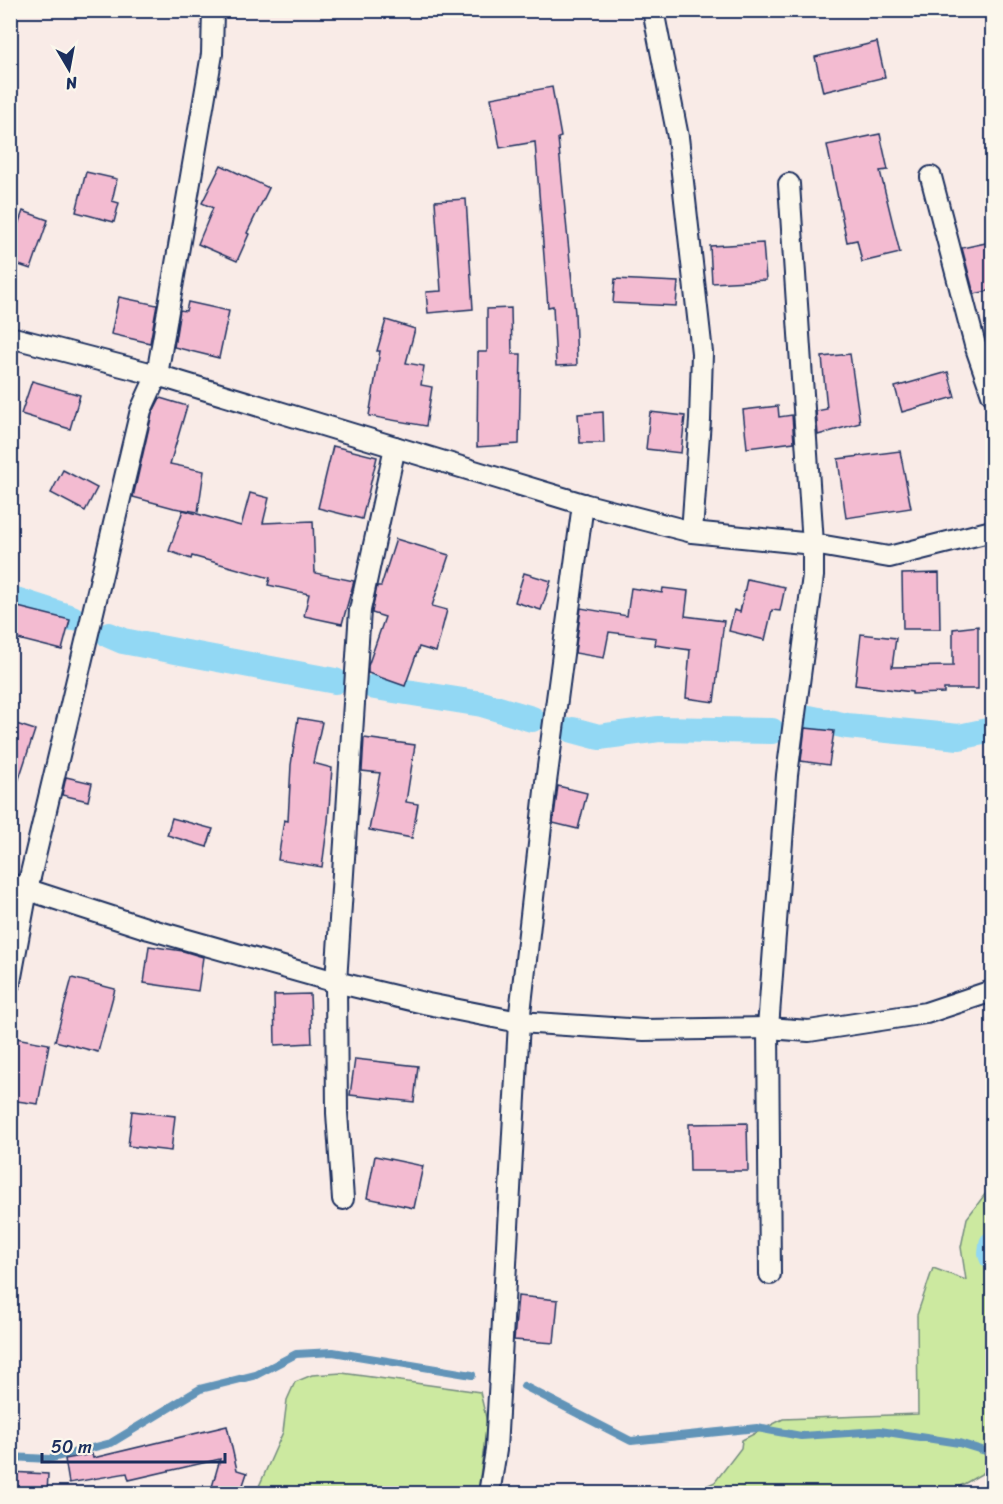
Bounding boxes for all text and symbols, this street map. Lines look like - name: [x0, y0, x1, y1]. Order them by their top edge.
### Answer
- north arrow: [39, 39, 99, 99]
- text: N: [63, 68, 80, 99]
- scale bar: [42, 1426, 225, 1464]
- text: 50 m: [51, 1431, 92, 1463]

